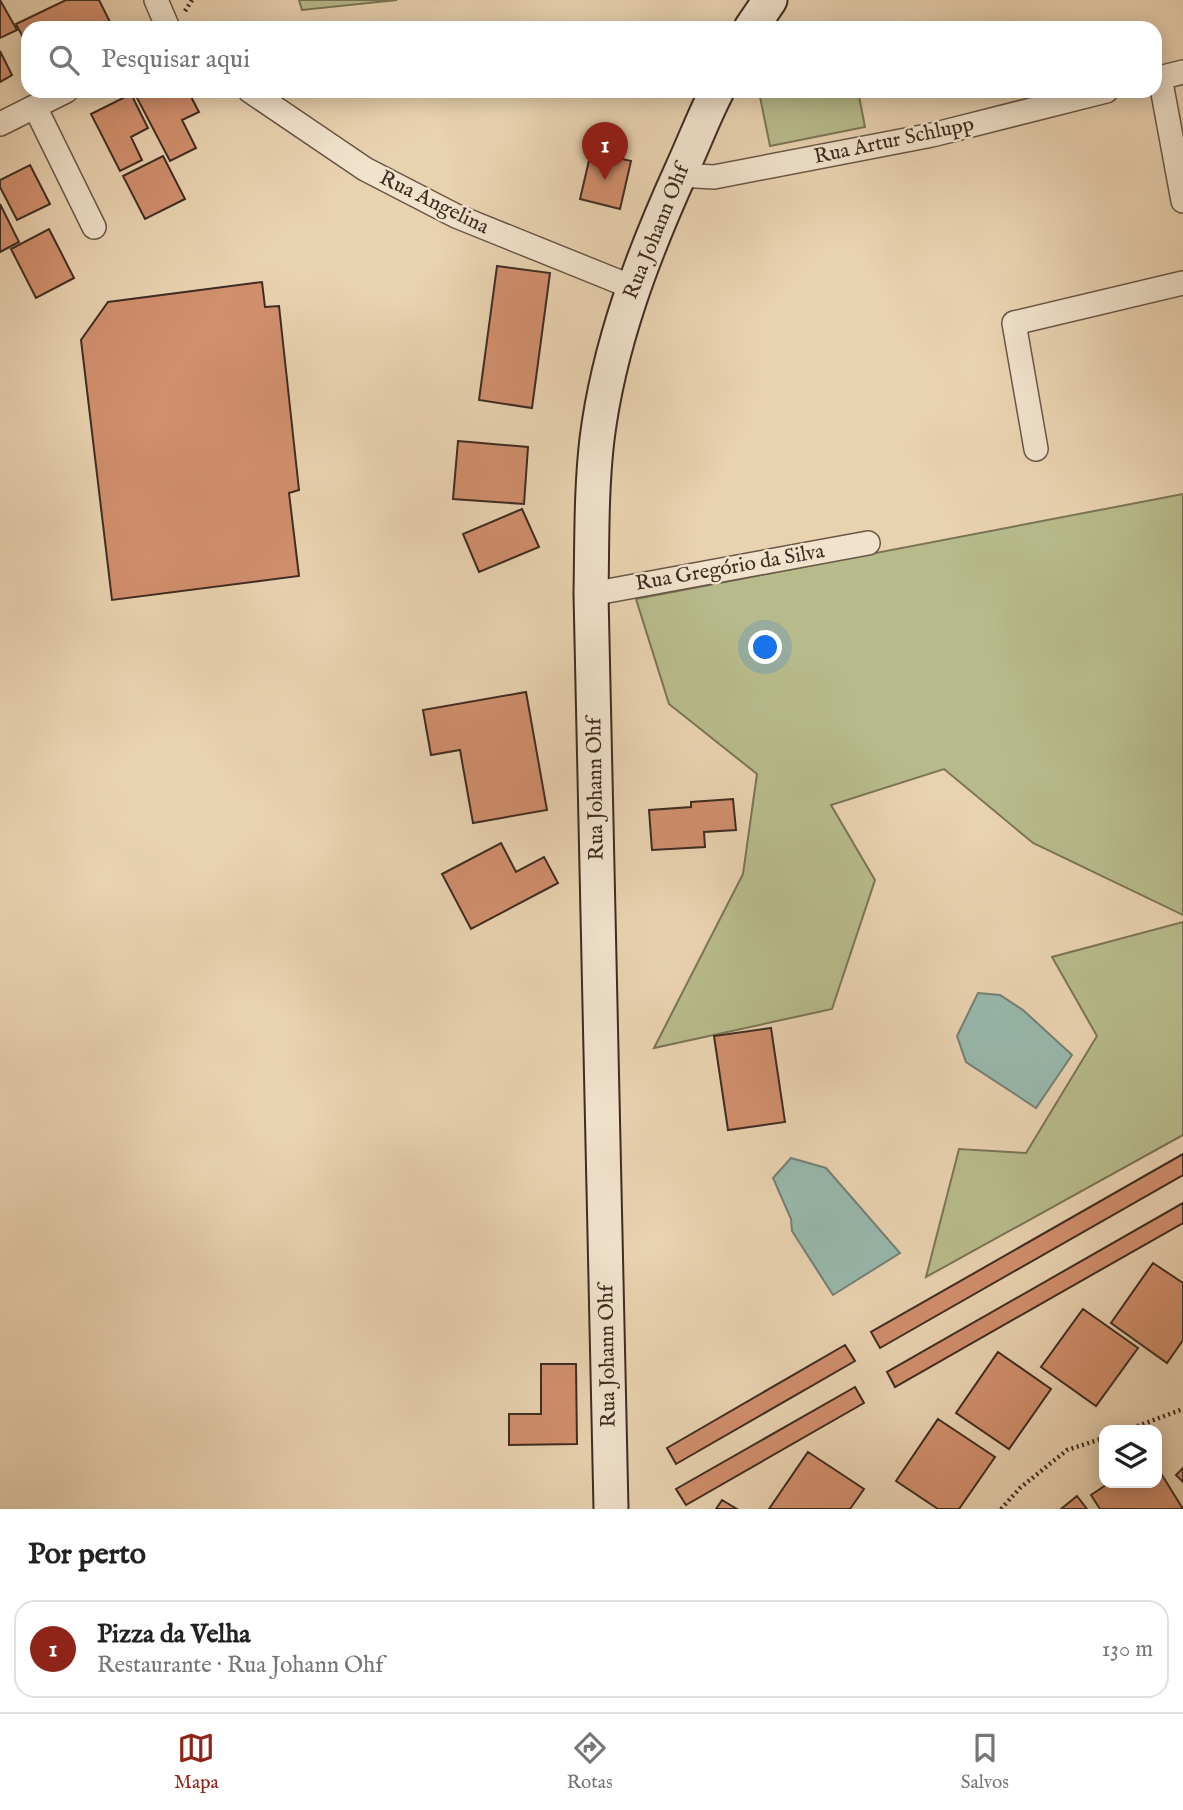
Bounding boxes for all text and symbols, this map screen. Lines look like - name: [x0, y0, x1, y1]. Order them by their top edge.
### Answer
- search box: [21, 21, 1162, 98]
- icon: search: [45, 41, 83, 79]
- text: Pesquisar aqui: [101, 43, 250, 76]
- street label: Rua Artur Schlupp: [811, 111, 977, 171]
- pin: 1: [582, 122, 628, 180]
- street label: Rua Johann Ohf: [618, 157, 698, 303]
- street label: Rua Angelina: [375, 165, 494, 242]
- street label: Rua Gregório da Silva: [633, 538, 827, 598]
- your location: [748, 630, 782, 664]
- street label: Rua Johann Ohf: [581, 714, 611, 861]
- street label: Rua Johann Ohf: [593, 1281, 623, 1428]
- map controls: [1099, 1425, 1162, 1488]
- button: layers: [1099, 1425, 1162, 1488]
- text: Por perto: [28, 1536, 146, 1574]
- text: Pizza da Velha: [97, 1618, 251, 1651]
- text: 1: [49, 1635, 57, 1664]
- text: 130 m: [1102, 1635, 1153, 1664]
- text: Restaurante · Rua Johann Ohf: [97, 1651, 384, 1680]
- tab: Mapa: [174, 1729, 219, 1795]
- tab: Rotas: [567, 1729, 613, 1795]
- tab: Salvos: [961, 1729, 1009, 1795]

